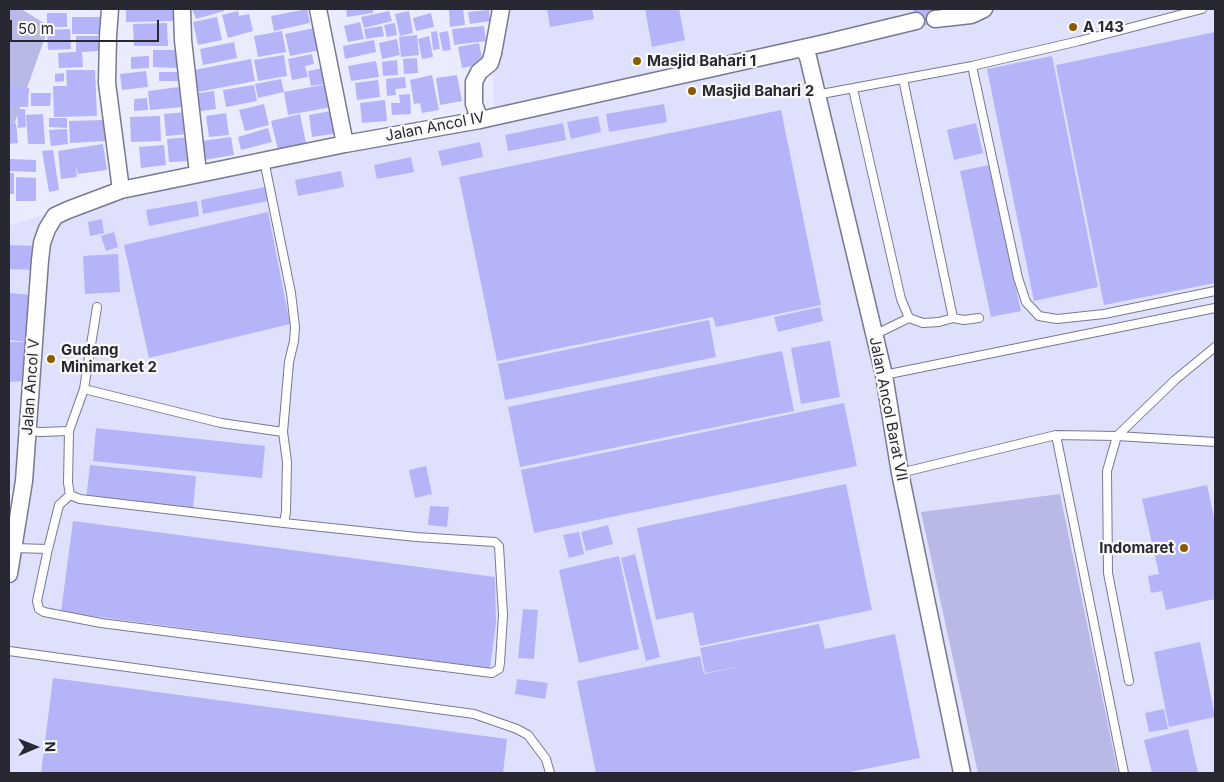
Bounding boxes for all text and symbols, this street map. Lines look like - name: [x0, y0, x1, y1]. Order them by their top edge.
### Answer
- scale bar: [12, 10, 161, 42]
- place label: A 143: [1083, 18, 1124, 36]
- text: 50 m: [18, 19, 54, 38]
- marker: A 143: [1067, 21, 1079, 33]
- place label: Masjid Bahari 1: [647, 52, 756, 70]
- marker: Masjid Bahari 1: [631, 55, 643, 67]
- place label: Masjid Bahari 2: [702, 82, 814, 100]
- marker: Masjid Bahari 2: [686, 85, 698, 97]
- street label: Jalan Ancol IV: [384, 109, 486, 145]
- street label: Jalan Ancol Barat VII: [865, 335, 911, 483]
- street label: Jalan Ancol V: [19, 338, 43, 436]
- place label: Gudang Minimarket 2: [61, 341, 157, 376]
- marker: Gudang Minimarket 2: [45, 353, 57, 365]
- place label: Indomaret: [1099, 539, 1174, 557]
- marker: Indomaret: [1178, 542, 1190, 554]
- north arrow: [10, 722, 60, 772]
- text: N: [42, 741, 59, 752]

